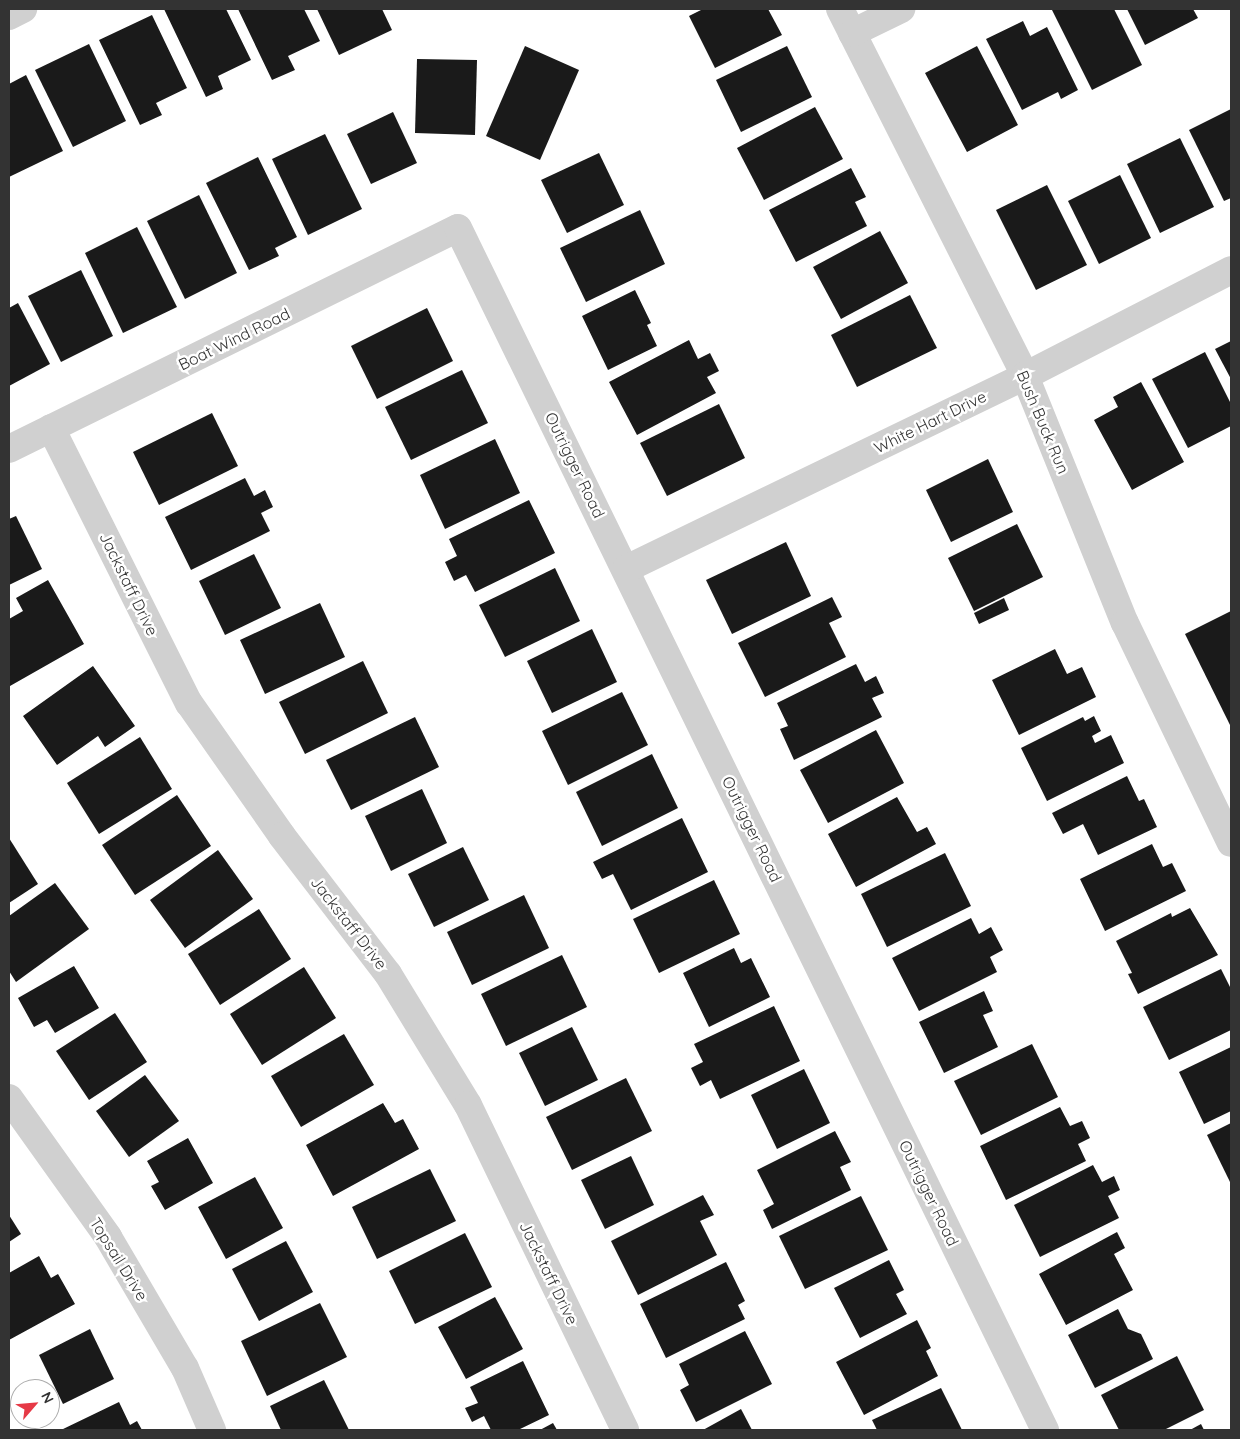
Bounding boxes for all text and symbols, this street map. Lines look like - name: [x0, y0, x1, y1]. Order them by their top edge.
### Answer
- street label: Boat Wind Road: [175, 304, 293, 374]
- street label: Bush Buck Run: [1013, 368, 1073, 476]
- street label: White Hart Drive: [871, 387, 989, 457]
- street label: Outrigger Road: [541, 409, 609, 521]
- street label: Jackstaff Drive: [96, 529, 162, 639]
- street label: Outrigger Road: [718, 773, 786, 885]
- street label: Jackstaff Drive: [307, 873, 391, 973]
- street label: Outrigger Road: [895, 1137, 963, 1249]
- street label: Topsail Drive: [86, 1214, 152, 1304]
- street label: Jackstaff Drive: [516, 1218, 582, 1328]
- north arrow: [10, 1379, 60, 1429]
- text: N: [37, 1389, 58, 1406]

